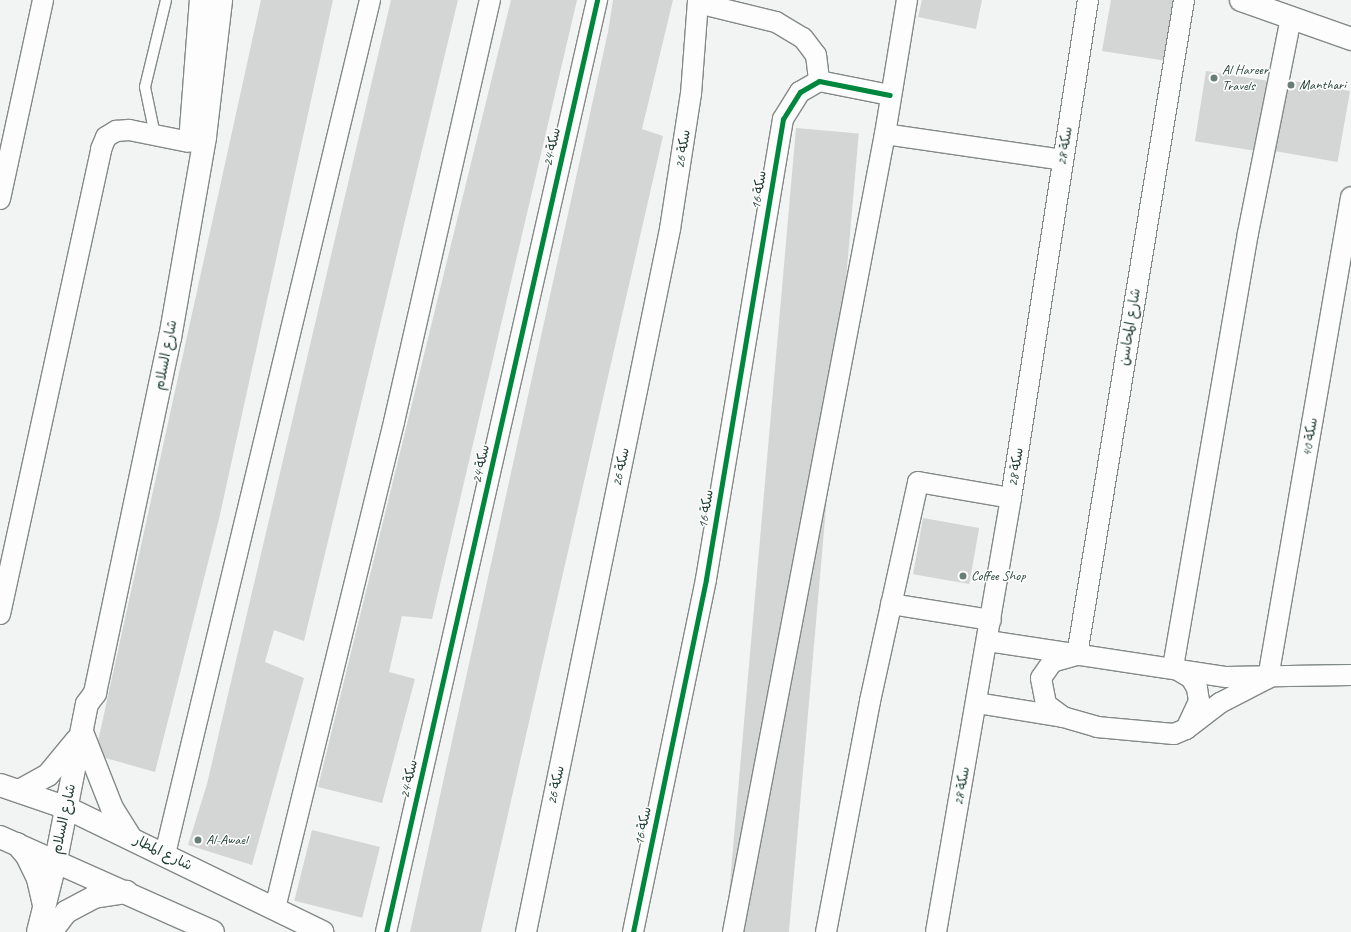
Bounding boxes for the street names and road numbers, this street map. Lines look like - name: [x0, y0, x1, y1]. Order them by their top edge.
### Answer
- street label: سكة 28: [1054, 125, 1076, 167]
- street label: سكة 24: [539, 126, 565, 168]
- street label: سكة 26: [672, 128, 694, 170]
- street label: سكة 16: [748, 169, 770, 211]
- street label: شارع المحاسن: [1116, 287, 1144, 367]
- street label: شارع السلام: [151, 318, 181, 392]
- street label: سكة 40: [1298, 416, 1322, 458]
- street label: سكة 24: [468, 443, 494, 485]
- street label: سكة 26: [609, 446, 633, 488]
- street label: سكة 28: [1005, 446, 1027, 488]
- street label: سكة 16: [695, 488, 717, 530]
- street label: سكة 24: [396, 758, 422, 800]
- street label: سكة 26: [544, 764, 568, 806]
- street label: سكة 28: [950, 765, 974, 807]
- street label: شارع السلام: [48, 782, 80, 856]
- street label: سكة 16: [631, 805, 655, 847]
- street label: شارع المطار: [131, 832, 195, 874]

